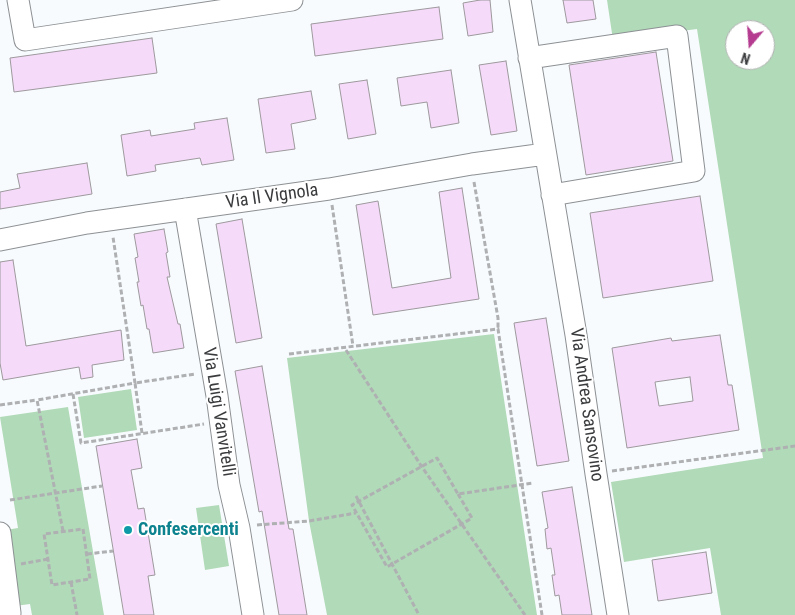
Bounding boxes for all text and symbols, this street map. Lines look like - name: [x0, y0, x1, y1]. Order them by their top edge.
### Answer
- north arrow: [725, 20, 775, 70]
- text: N: [739, 49, 752, 67]
- street label: Via Il Vignola: [224, 180, 320, 214]
- street label: Via Andrea Sansovino: [565, 327, 607, 483]
- street label: Via Luigi Vanvitelli: [197, 346, 239, 478]
- place label: Confesercenti: [138, 519, 239, 541]
- marker: Confesercenti: [122, 524, 134, 536]

